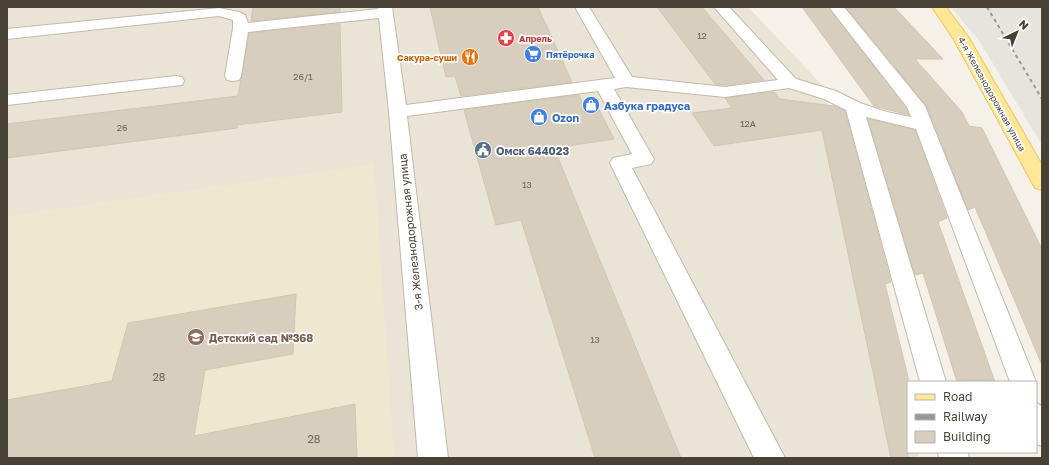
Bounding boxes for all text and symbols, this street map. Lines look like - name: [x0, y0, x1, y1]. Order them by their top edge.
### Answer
- north arrow: [997, 12, 1037, 52]
- text: N: [1017, 17, 1032, 32]
- pharmacy icon: Апрель: [496, 28, 516, 48]
- house number: 12: [697, 30, 707, 41]
- place label: Апрель: [519, 33, 552, 44]
- street label: 4-я Железнодорожная улица: [956, 35, 1028, 153]
- supermarket icon: Пятёрочка: [523, 44, 543, 64]
- restaurant icon: Сакура-суши: [460, 47, 480, 67]
- place label: Пятёрочка: [546, 49, 594, 60]
- place label: Сакура-суши: [397, 52, 457, 63]
- house number: 26/1: [293, 71, 313, 82]
- shop icon: Азбука градуса: [581, 95, 601, 115]
- place label: Азбука градуса: [604, 99, 690, 112]
- shop icon: Ozon: [529, 107, 549, 127]
- place label: Ozon: [552, 111, 580, 124]
- house number: 12А: [740, 118, 756, 129]
- house number: 26: [117, 122, 127, 133]
- public building icon: Омск 644023: [473, 140, 493, 160]
- place label: Омск 644023: [496, 144, 569, 157]
- street label: 3-я Железнодорожная улица: [395, 153, 425, 311]
- house number: 13: [522, 179, 532, 190]
- school or university icon: Детский сад №368: [186, 327, 206, 347]
- place label: Детский сад №368: [209, 331, 313, 344]
- house number: 13: [590, 334, 600, 345]
- house number: 28: [152, 370, 166, 383]
- legend: [907, 381, 1037, 453]
- text: Road: [943, 389, 972, 404]
- text: Railway: [943, 409, 988, 424]
- text: Building: [943, 429, 991, 444]
- house number: 28: [307, 432, 321, 445]

